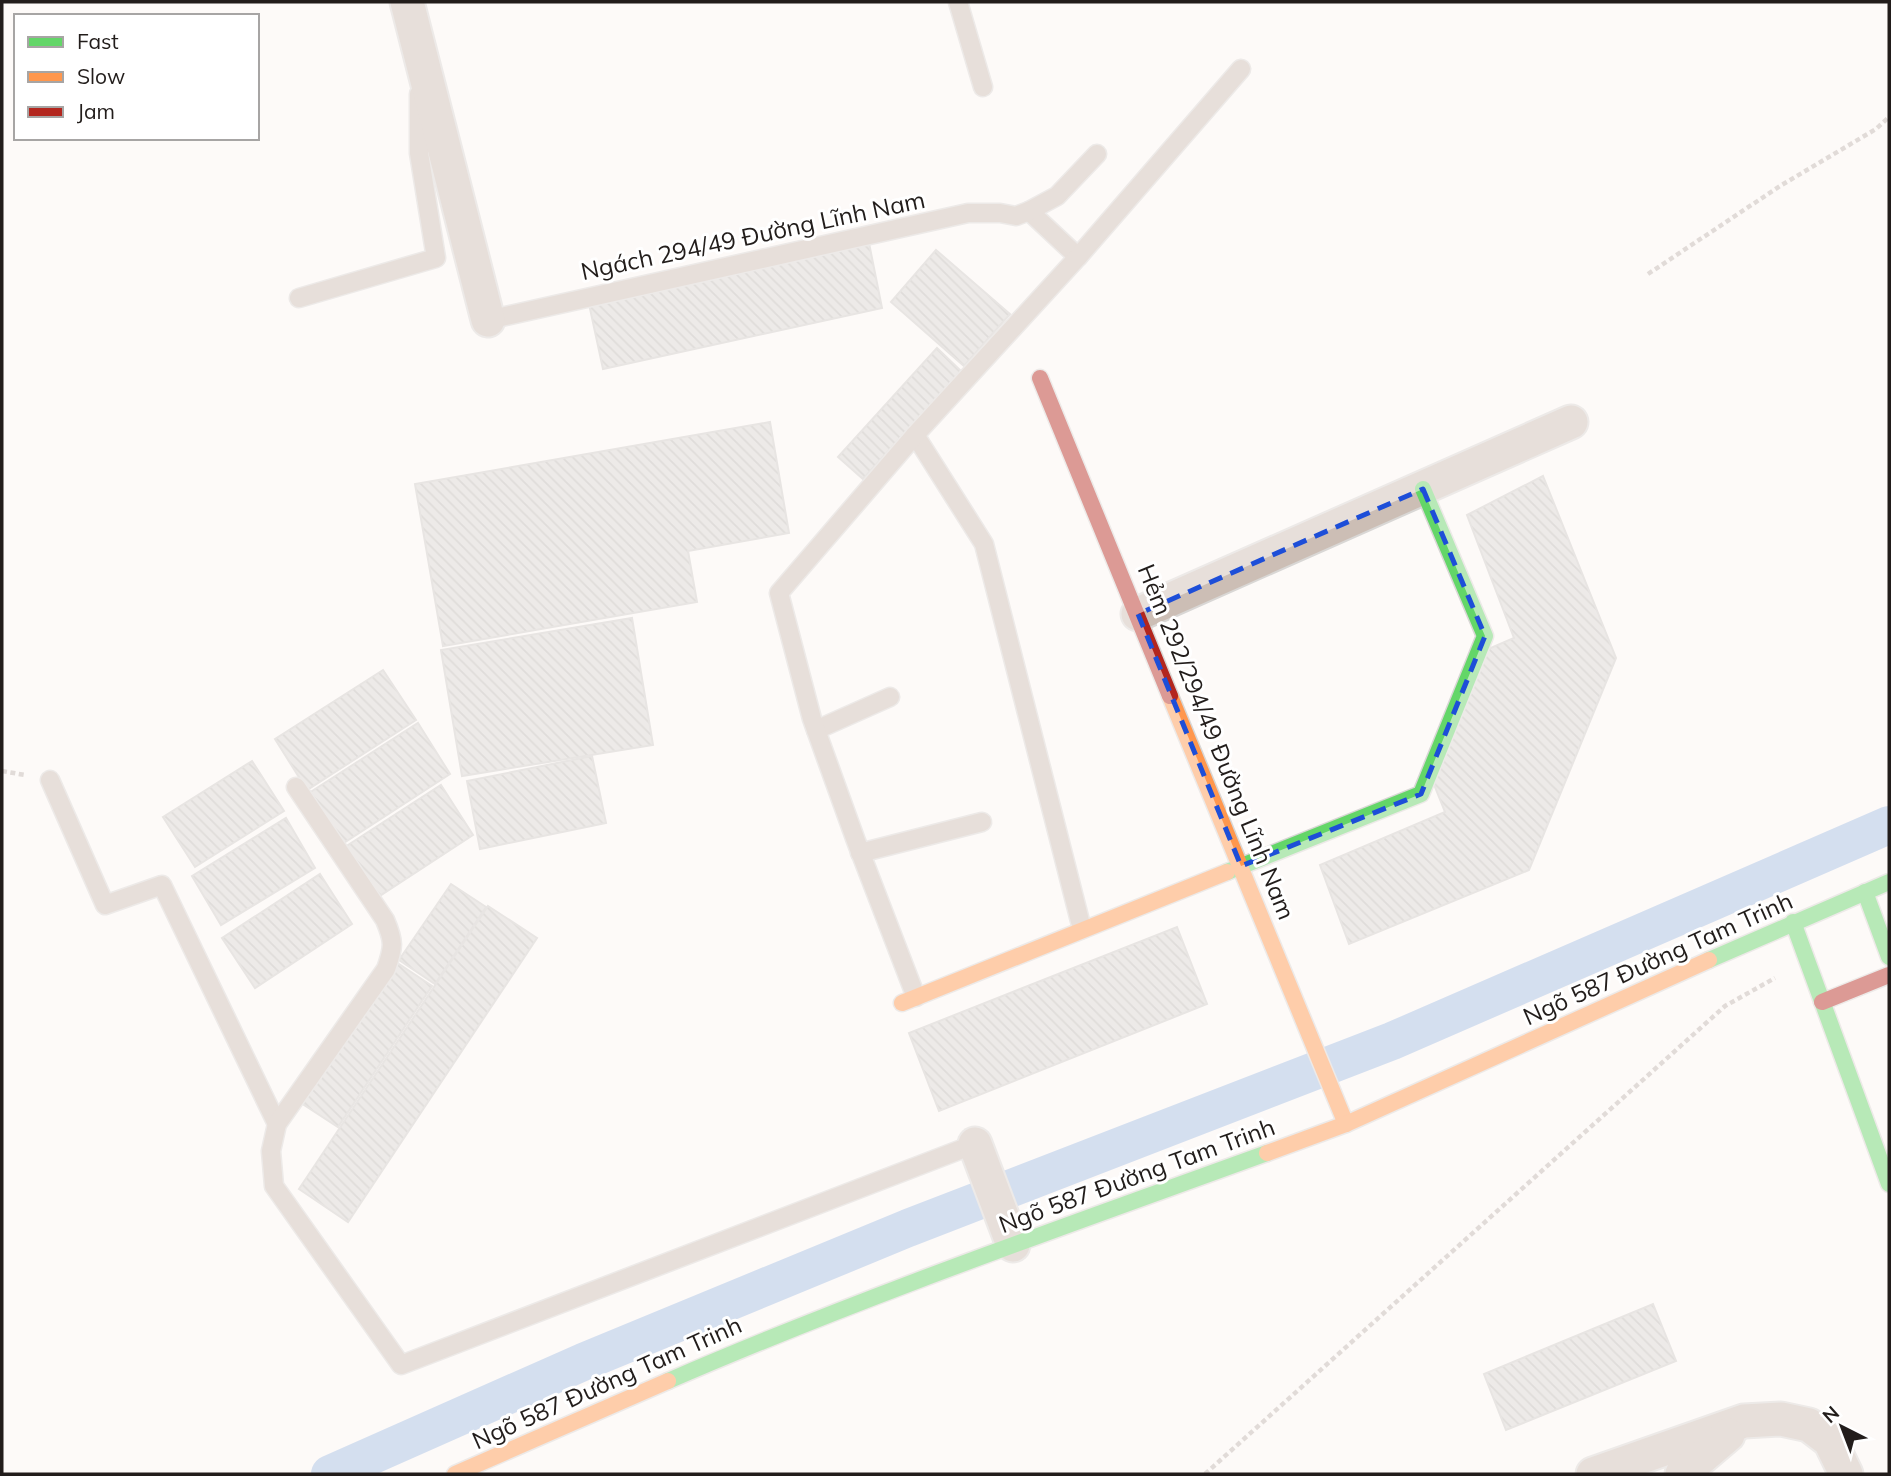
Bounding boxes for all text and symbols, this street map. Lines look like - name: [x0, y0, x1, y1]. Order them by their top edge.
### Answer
- legend: [14, 14, 259, 140]
- text: Fast: [77, 28, 119, 54]
- text: Slow: [77, 63, 125, 89]
- text: Jam: [77, 98, 115, 124]
- street label: Ngách 294/49 Đường Lĩnh Nam: [578, 184, 928, 286]
- street label: Hẻm 292/294/49 Đường Lĩnh Nam: [1132, 559, 1302, 924]
- street label: Ngõ 587 Đường Tam Trinh: [1518, 885, 1797, 1031]
- street label: Ngõ 587 Đường Tam Trinh: [994, 1111, 1279, 1239]
- street label: Ngõ 587 Đường Tam Trinh: [467, 1309, 746, 1455]
- north arrow: [1807, 1392, 1877, 1462]
- text: N: [1817, 1401, 1844, 1428]

